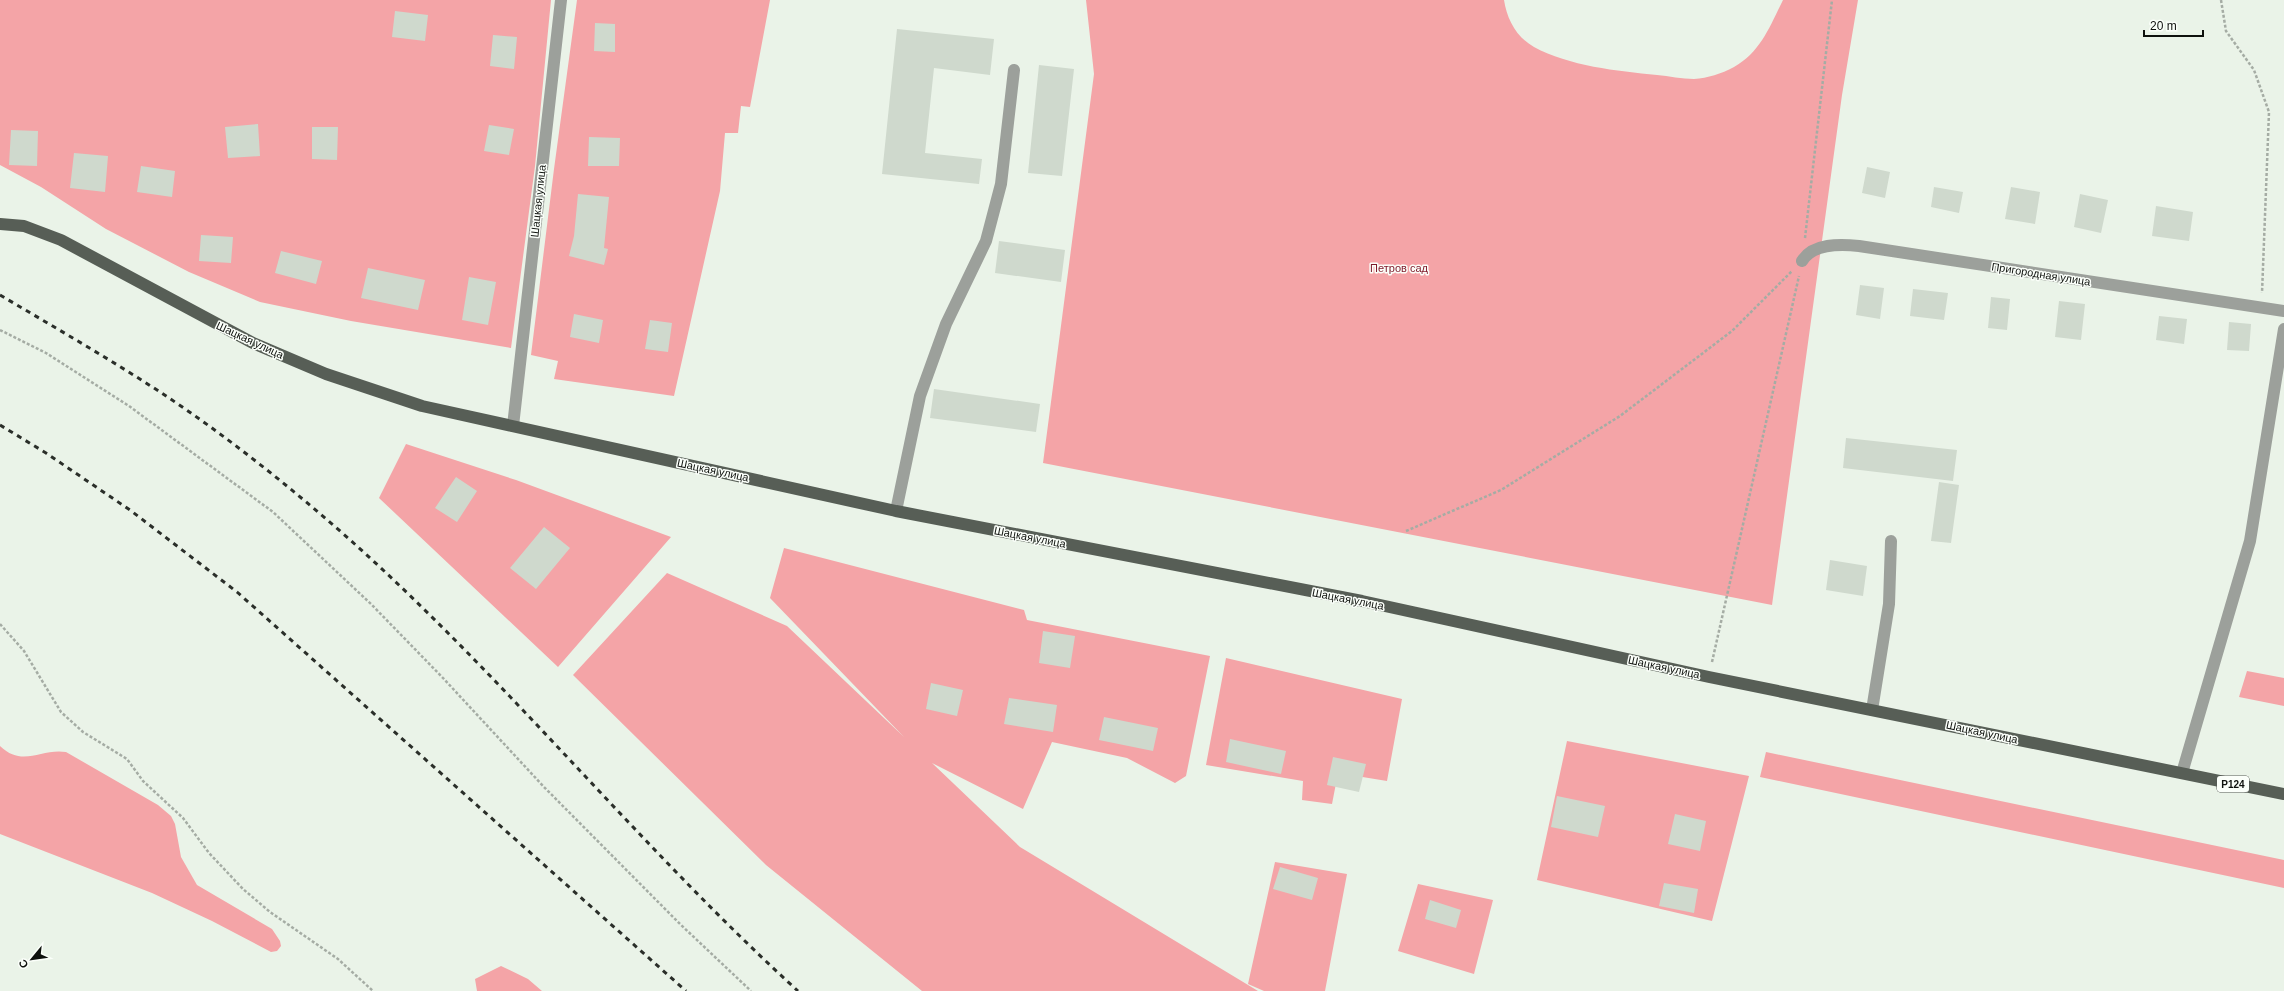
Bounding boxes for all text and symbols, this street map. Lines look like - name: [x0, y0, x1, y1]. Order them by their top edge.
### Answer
- scale bar: [2144, 12, 2203, 38]
- text: 20 m: [2150, 19, 2177, 33]
- street label: Шацкая улица: [528, 163, 548, 238]
- street label: Пригородная улица: [1991, 260, 2092, 288]
- park label: Петров сад: [1370, 262, 1429, 274]
- street label: Шацкая улица: [214, 319, 286, 361]
- street label: Шацкая улица: [676, 457, 751, 484]
- street label: Шацкая улица: [993, 524, 1068, 550]
- street label: Шацкая улица: [1311, 586, 1386, 612]
- street label: Шацкая улица: [1627, 654, 1702, 681]
- street label: Шацкая улица: [1945, 719, 2020, 746]
- road number: Р124: [2217, 776, 2249, 792]
- north arrow: [12, 939, 52, 979]
- text: С: [16, 957, 30, 970]

